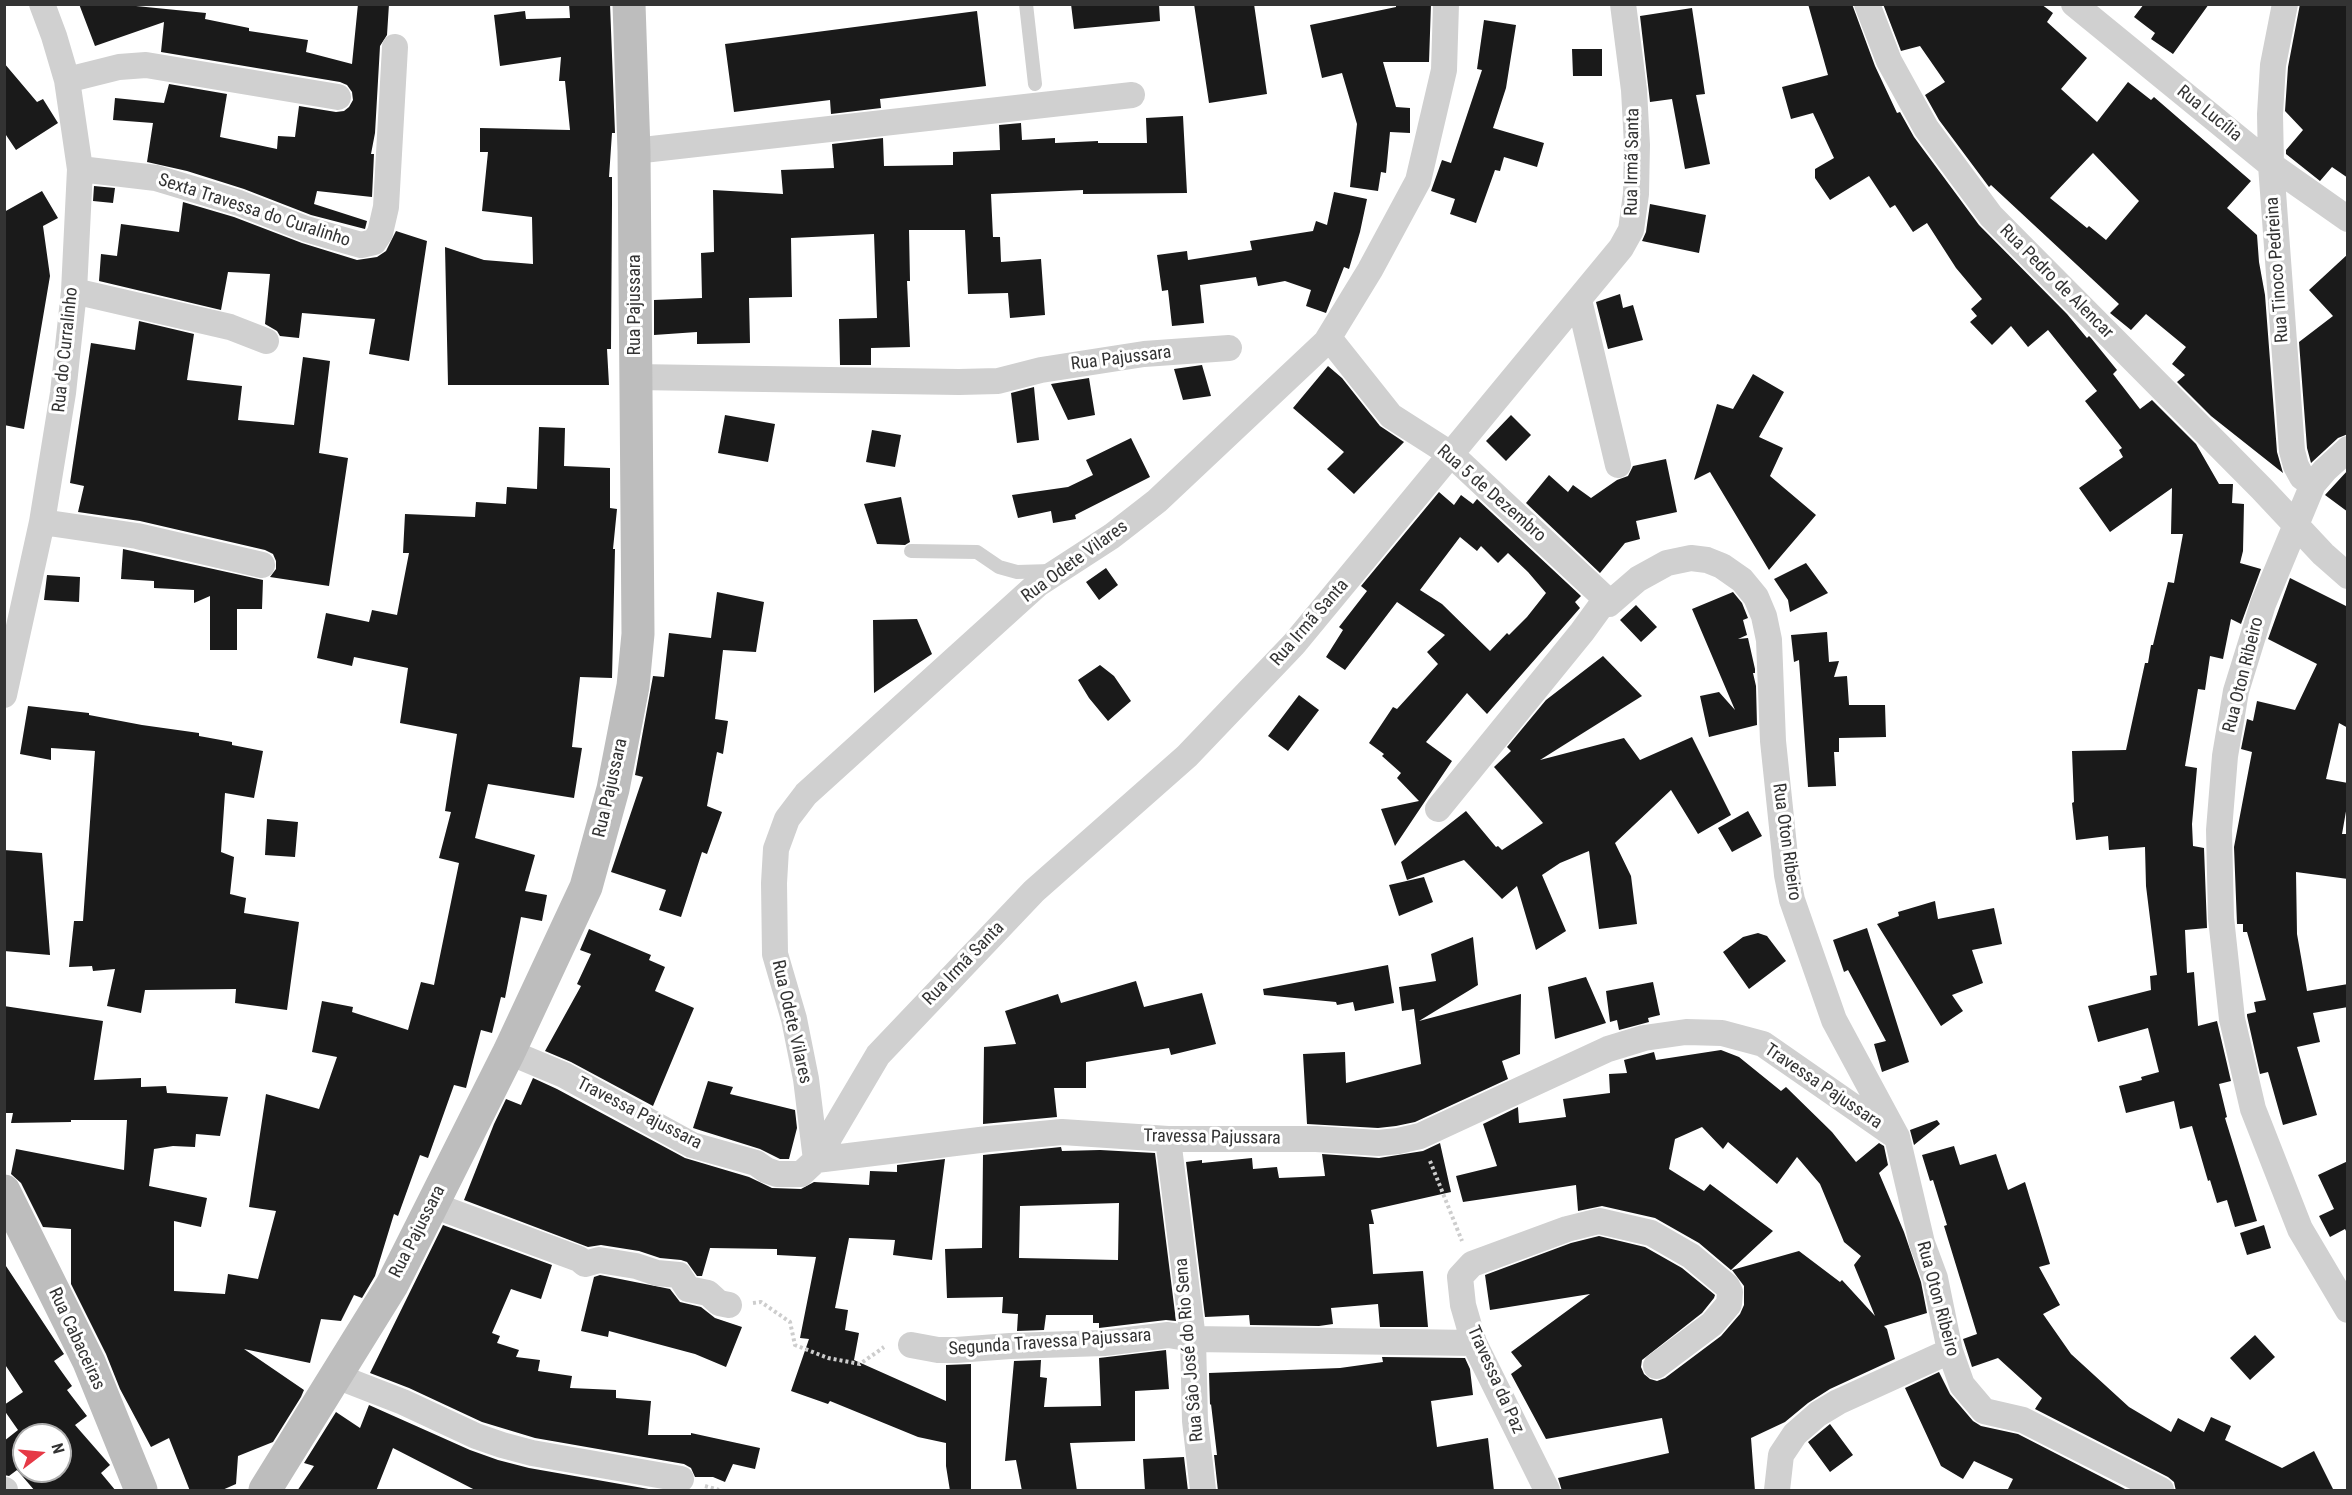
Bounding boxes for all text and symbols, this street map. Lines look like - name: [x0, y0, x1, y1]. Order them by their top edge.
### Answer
- street label: Rua Lucília: [2172, 81, 2246, 147]
- street label: Rua Irmã Santa: [1621, 108, 1645, 216]
- street label: Sexta Travessa do Curalinho: [155, 170, 353, 252]
- street label: Rua Tinoco Pedreina: [2262, 196, 2294, 344]
- street label: Rua Pedro de Alencar: [1995, 221, 2117, 343]
- street label: Rua Pajussara: [624, 254, 646, 356]
- street label: Rua do Curralinho: [49, 286, 83, 414]
- street label: Rua Pajussara: [1070, 342, 1172, 376]
- street label: Rua 5 de Dezembro: [1432, 441, 1550, 547]
- street label: Rua Odete Vilares: [1018, 516, 1132, 608]
- street label: Rua Irmã Santa: [1266, 575, 1354, 671]
- street label: Rua Oton Ribeiro: [2219, 615, 2269, 735]
- street label: Rua Pajussara: [589, 736, 633, 840]
- street label: Rua Oton Ribeiro: [1767, 782, 1805, 902]
- street label: Rua Irmã Santa: [919, 918, 1009, 1010]
- street label: Rua Odete Vilares: [766, 958, 816, 1086]
- street label: Travessa Pajussara: [1760, 1040, 1886, 1134]
- street label: Travessa Pajussara: [573, 1073, 705, 1155]
- street label: Travessa Pajussara: [1143, 1126, 1281, 1150]
- street label: Rua Pajussara: [385, 1182, 451, 1282]
- street label: Rua Oton Ribeiro: [1911, 1239, 1963, 1359]
- street label: Rua Sâo José do Rio Sena: [1171, 1257, 1209, 1443]
- street label: Rua Cabaceiras: [43, 1285, 109, 1393]
- street label: Travessa da Paz: [1462, 1323, 1528, 1437]
- street label: Segunda Travessa Pajussara: [948, 1325, 1152, 1361]
- north arrow: [12, 1423, 72, 1483]
- text: N: [47, 1441, 68, 1456]

